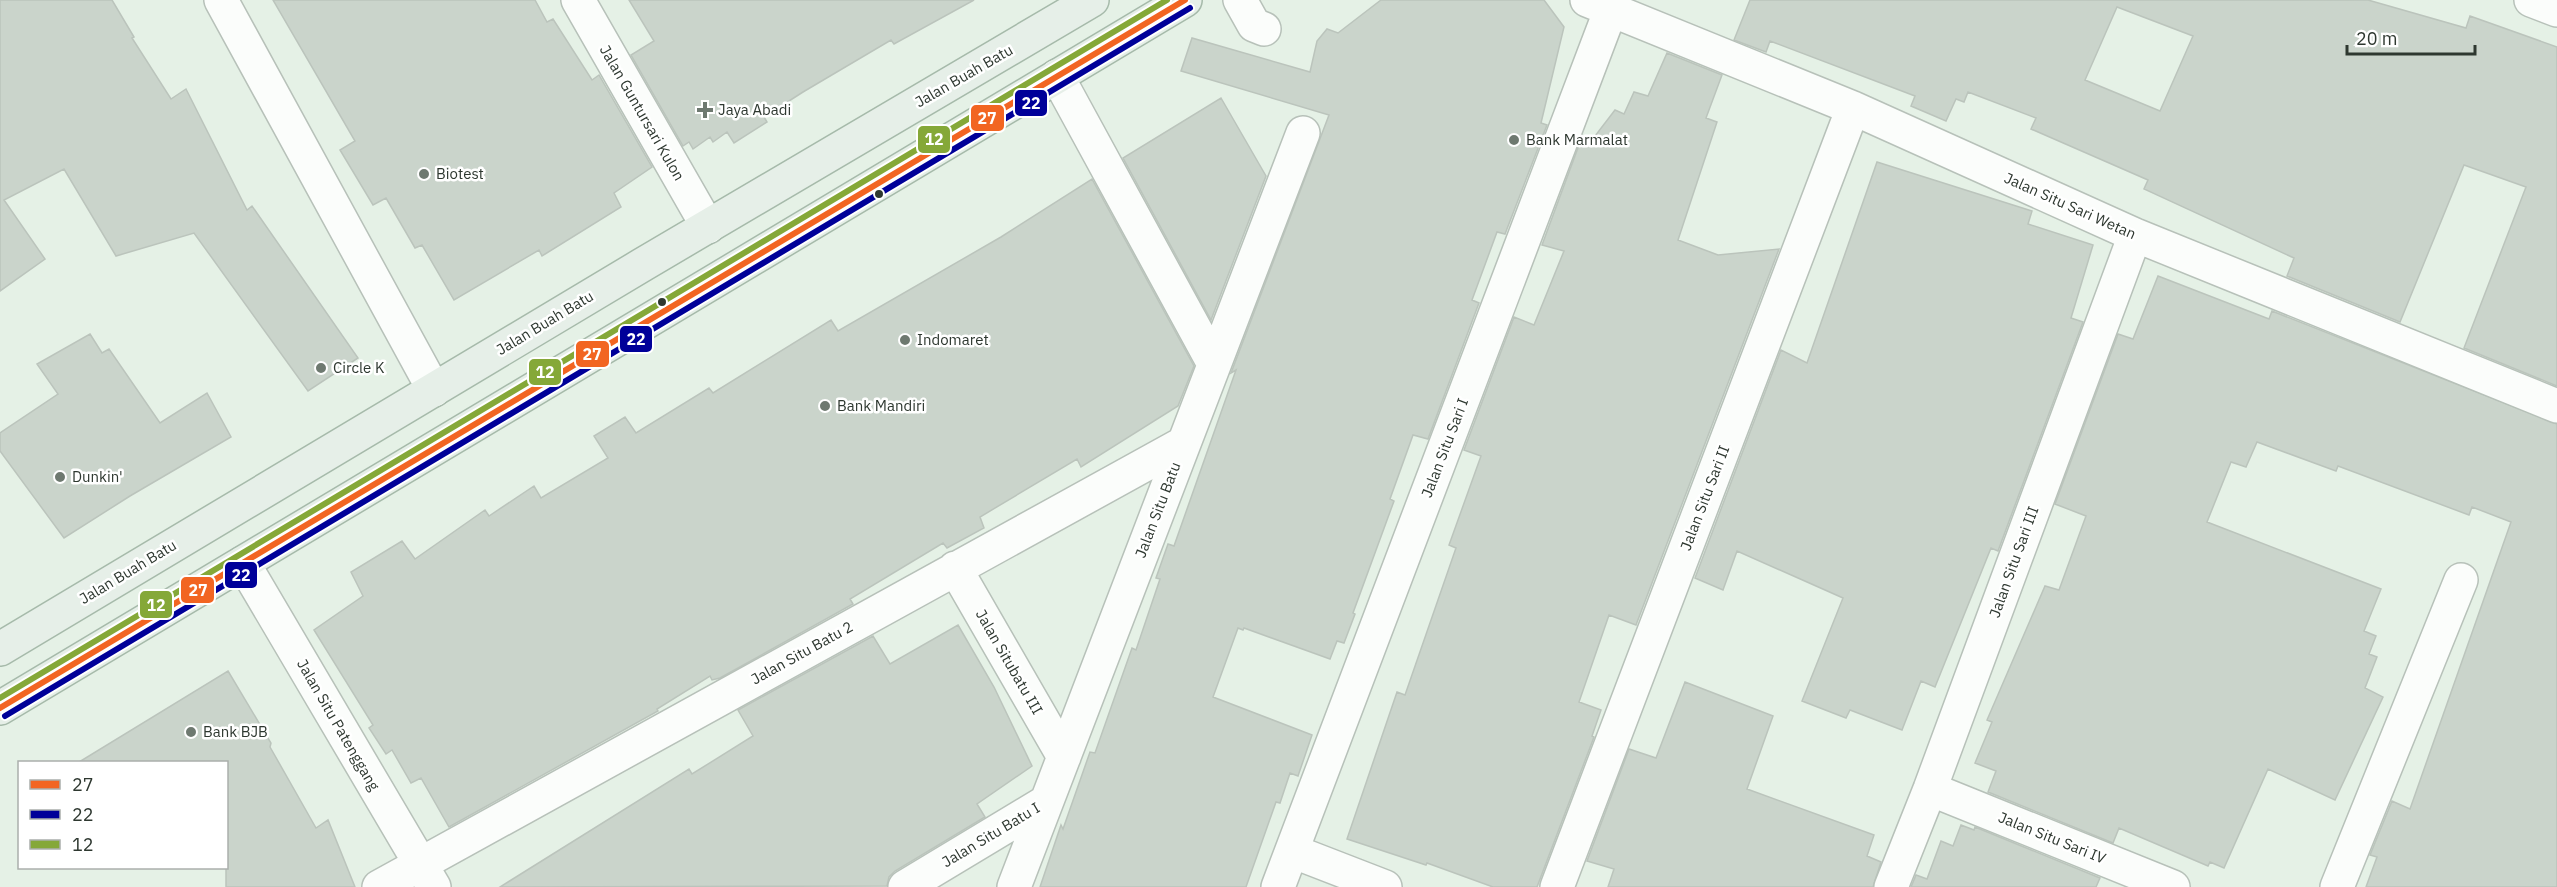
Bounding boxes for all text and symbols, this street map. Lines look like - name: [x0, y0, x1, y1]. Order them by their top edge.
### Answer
- scale bar: [2347, 18, 2474, 56]
- text: 20 m: [2356, 27, 2398, 50]
- street label: Jalan Buah Batu: [911, 40, 1016, 111]
- street label: Jalan Guntursari Kulon: [596, 42, 689, 184]
- line badge: 22: [1014, 89, 1048, 117]
- text: 22: [1021, 93, 1041, 113]
- place label: Jaya Abadi: [718, 100, 791, 119]
- marker: Jaya Abadi: [696, 101, 714, 119]
- line badge: 27: [970, 104, 1005, 132]
- text: 27: [977, 108, 997, 128]
- line badge: 12: [917, 125, 951, 154]
- text: 12: [924, 129, 944, 149]
- place label: Bank Marmalat: [1526, 130, 1628, 149]
- marker: Bank Marmalat: [1507, 133, 1521, 147]
- place label: Biotest: [436, 164, 484, 183]
- marker: Biotest: [417, 167, 431, 181]
- street label: Jalan Situ Sari Wetan: [2001, 168, 2139, 243]
- unlabelled marker: [873, 188, 885, 200]
- street label: Jalan Buah Batu: [493, 286, 597, 359]
- unlabelled marker: [656, 296, 668, 308]
- line badge: 22: [619, 325, 653, 353]
- text: 22: [626, 329, 646, 349]
- place label: Indomaret: [917, 330, 989, 349]
- marker: Indomaret: [898, 333, 912, 347]
- line badge: 27: [575, 340, 610, 368]
- text: 27: [582, 344, 602, 364]
- place label: Circle K: [333, 358, 385, 377]
- line badge: 12: [528, 358, 562, 386]
- marker: Circle K: [314, 361, 328, 375]
- text: 12: [535, 362, 555, 382]
- street label: Jalan Situ Sari I: [1417, 395, 1472, 500]
- place label: Bank Mandiri: [837, 396, 925, 415]
- marker: Bank Mandiri: [818, 399, 832, 413]
- street label: Jalan Situ Sari II: [1676, 443, 1733, 553]
- street label: Jalan Situ Batu: [1131, 459, 1185, 560]
- place label: Dunkin': [72, 467, 123, 486]
- marker: Dunkin': [53, 470, 67, 484]
- street label: Jalan Situ Sari III: [1985, 504, 2042, 620]
- street label: Jalan Buah Batu: [76, 535, 180, 608]
- line badge: 22: [224, 561, 258, 589]
- text: 22: [231, 565, 251, 585]
- line badge: 27: [180, 576, 215, 604]
- text: 27: [188, 580, 208, 600]
- line badge: 12: [139, 590, 173, 619]
- text: 12: [146, 595, 166, 615]
- street label: Jalan Situbatu III: [972, 606, 1047, 718]
- street label: Jalan Situ Batu 2: [747, 617, 856, 688]
- street label: Jalan Situ Patenggang: [293, 656, 384, 794]
- place label: Bank BJB: [203, 722, 268, 741]
- marker: Bank BJB: [184, 725, 198, 739]
- legend: [18, 761, 228, 869]
- text: 27: [72, 773, 94, 796]
- street label: Jalan Situ Batu I: [938, 798, 1043, 871]
- text: 22: [72, 803, 94, 826]
- street label: Jalan Situ Sari IV: [1996, 807, 2109, 868]
- text: 12: [72, 833, 94, 856]

